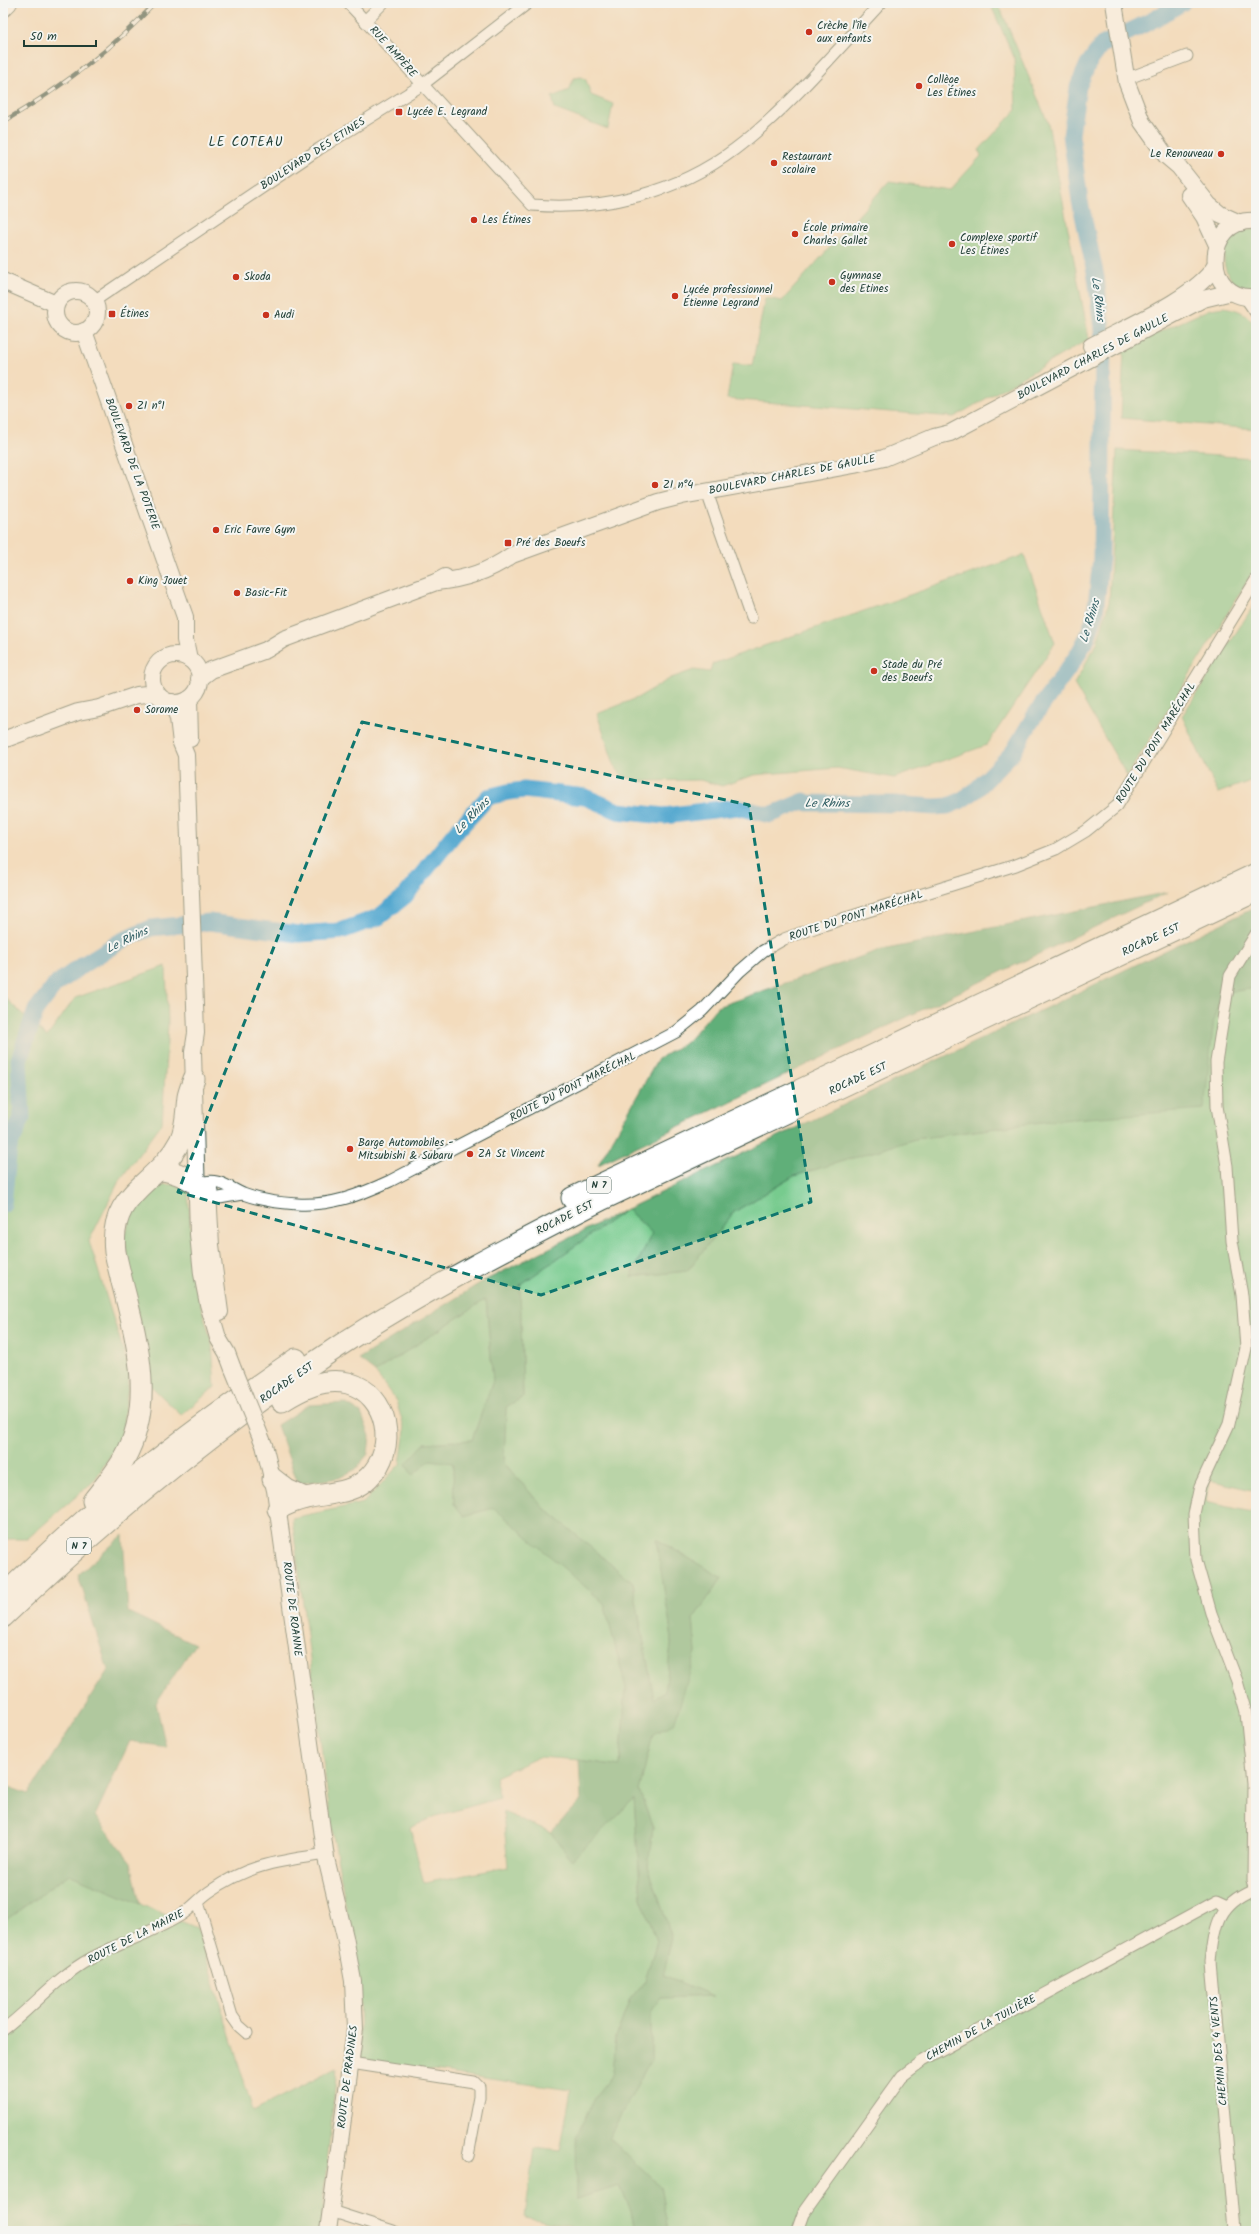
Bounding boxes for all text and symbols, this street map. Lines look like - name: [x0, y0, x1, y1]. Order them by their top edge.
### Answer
- place label: Crèche l'île aux enfants: [817, 17, 872, 48]
- scale bar: [24, 22, 96, 48]
- street label: RUE AMPÈRE: [365, 22, 422, 82]
- text: 50 m: [30, 27, 57, 46]
- marker: Crèche l'île aux enfants: [804, 27, 814, 37]
- place label: Collège Les Étines: [927, 71, 976, 102]
- marker: Collège Les Étines: [914, 81, 924, 91]
- place label: Lycée E. Legrand: [407, 103, 488, 121]
- marker: Lycée E. Legrand: [394, 107, 404, 117]
- street label: BOULEVARD DES ETINES: [257, 113, 369, 195]
- district label: LE COTEAU: [209, 132, 283, 153]
- place label: Le Renouveau: [1150, 145, 1214, 163]
- place label: Restaurant scolaire: [782, 148, 832, 179]
- marker: Le Renouveau: [1216, 149, 1226, 159]
- marker: Restaurant scolaire: [769, 158, 779, 168]
- place label: Les Étines: [482, 211, 531, 229]
- marker: Les Étines: [469, 215, 479, 225]
- place label: École primaire Charles Gallet: [803, 219, 868, 250]
- marker: École primaire Charles Gallet: [790, 229, 800, 239]
- place label: Complexe sportif Les Étines: [960, 229, 1039, 260]
- marker: Complexe sportif Les Étines: [947, 239, 957, 249]
- place label: Gymnase des Etines: [840, 267, 889, 298]
- place label: Skoda: [244, 268, 271, 286]
- marker: Skoda: [231, 272, 241, 282]
- water label: Le Rhins: [1086, 276, 1110, 324]
- marker: Gymnase des Etines: [827, 277, 837, 287]
- place label: Lycée professionnel Étienne Legrand: [683, 281, 773, 312]
- marker: Lycée professionnel Étienne Legrand: [670, 291, 680, 301]
- place label: Étines: [120, 305, 149, 323]
- place label: Audi: [274, 306, 294, 324]
- marker: Étines: [107, 309, 117, 319]
- street label: BOULEVARD CHARLES DE GAULLE: [1014, 309, 1172, 405]
- marker: Audi: [261, 310, 271, 320]
- street label: BOULEVARD DE LA POTERIE: [100, 395, 165, 533]
- place label: ZI n°1: [137, 397, 165, 415]
- marker: ZI n°1: [124, 401, 134, 411]
- street label: BOULEVARD CHARLES DE GAULLE: [707, 450, 877, 500]
- place label: ZI n°4: [663, 476, 693, 494]
- marker: ZI n°4: [650, 480, 660, 490]
- place label: Eric Favre Gym: [224, 521, 295, 539]
- marker: Eric Favre Gym: [211, 525, 221, 535]
- place label: Pré des Boeufs: [516, 534, 586, 552]
- marker: Pré des Boeufs: [503, 538, 513, 548]
- place label: King Jouet: [138, 572, 188, 590]
- marker: King Jouet: [125, 576, 135, 586]
- place label: Basic-Fit: [245, 584, 288, 602]
- marker: Basic-Fit: [232, 588, 242, 598]
- water label: Le Rhins: [1074, 595, 1106, 645]
- place label: Stade du Pré des Boeufs: [882, 656, 943, 687]
- marker: Stade du Pré des Boeufs: [869, 666, 879, 676]
- street label: ROUTE DU PONT MARÉCHAL: [1111, 679, 1201, 807]
- place label: Sorome: [145, 701, 178, 719]
- marker: Sorome: [132, 705, 142, 715]
- water label: Le Rhins: [450, 792, 496, 839]
- water label: Le Rhins: [805, 794, 851, 813]
- street label: ROUTE DU PONT MARÉCHAL: [787, 886, 925, 946]
- street label: ROCADE EST: [1119, 918, 1184, 961]
- water label: Le Rhins: [103, 921, 153, 958]
- street label: ROUTE DU PONT MARÉCHAL: [507, 1047, 639, 1127]
- street label: ROCADE EST: [826, 1057, 891, 1100]
- place label: Barge Automobiles - Mitsubishi & Subaru: [358, 1134, 454, 1165]
- marker: Barge Automobiles - Mitsubishi & Subaru: [345, 1144, 355, 1154]
- place label: ZA St Vincent: [478, 1145, 545, 1163]
- marker: ZA St Vincent: [465, 1149, 475, 1159]
- road number: N 7: [587, 1177, 611, 1193]
- street label: ROCADE EST: [533, 1195, 598, 1240]
- street label: ROCADE EST: [256, 1357, 319, 1408]
- road number: N 7: [67, 1538, 91, 1554]
- street label: ROUTE DE ROANNE: [277, 1560, 307, 1658]
- street label: ROUTE DE LA MAIRIE: [84, 1905, 188, 1969]
- street label: CHEMIN DE LA TUILIÈRE: [922, 1990, 1040, 2066]
- street label: CHEMIN DES 4 VENTS: [1205, 1995, 1233, 2107]
- street label: ROUTE DE PRADINES: [333, 2024, 363, 2130]

